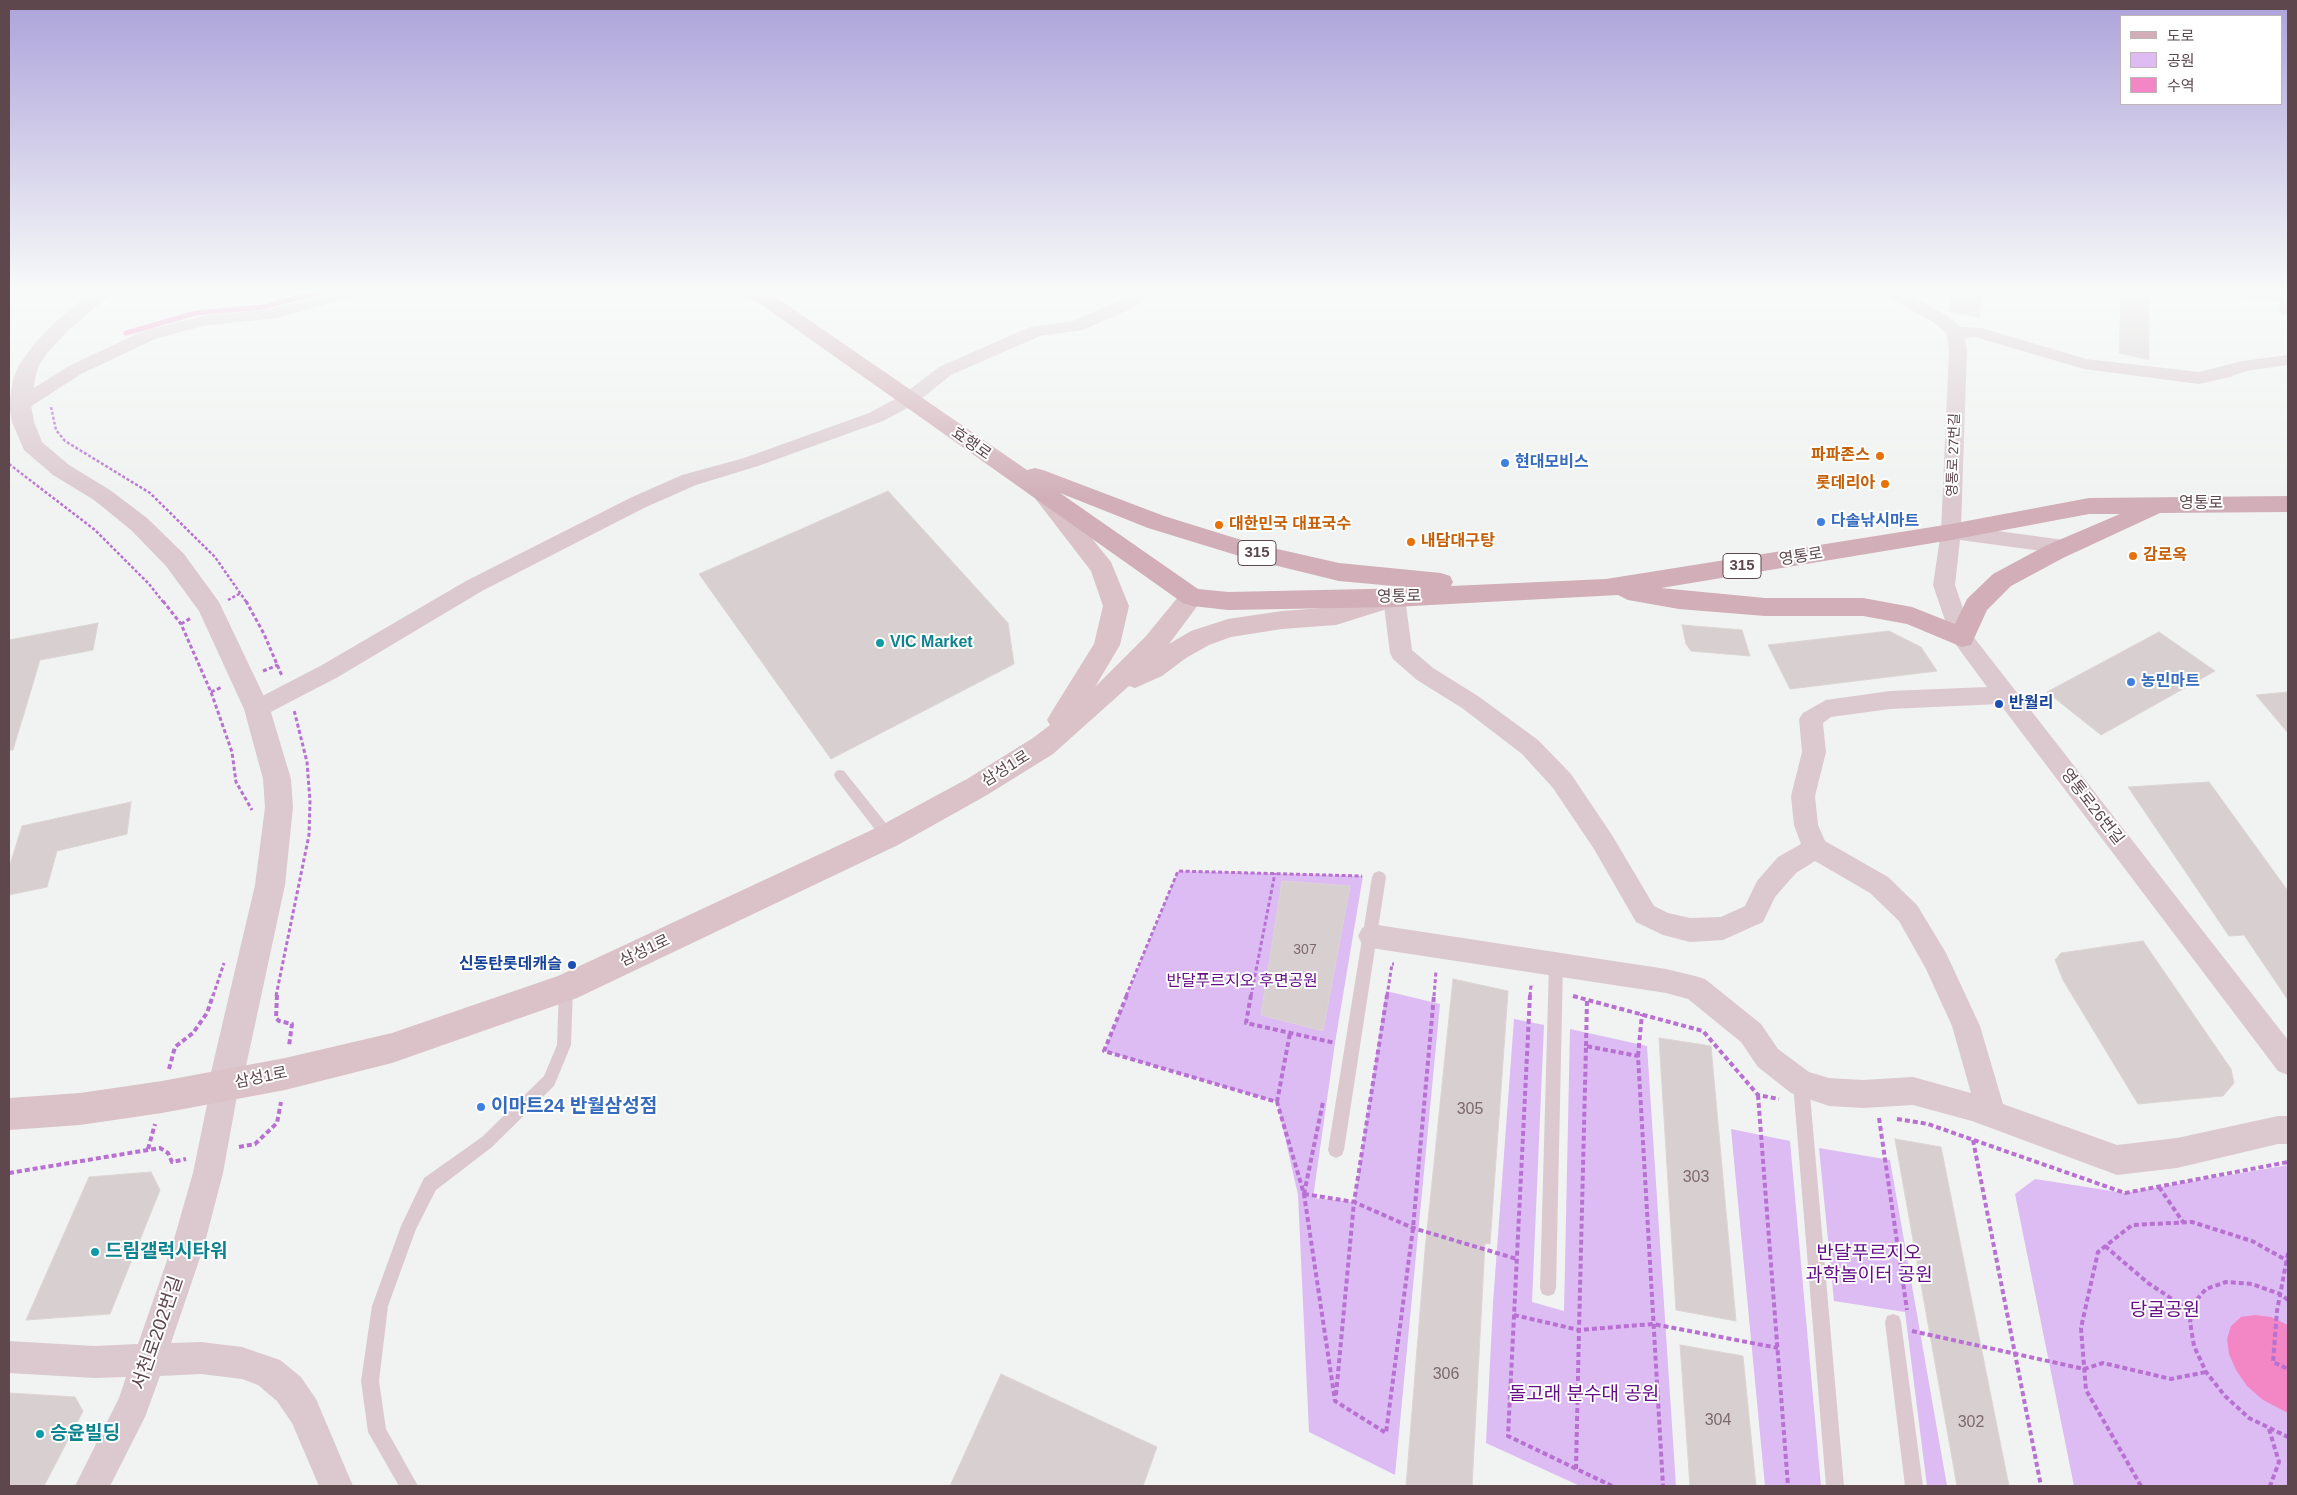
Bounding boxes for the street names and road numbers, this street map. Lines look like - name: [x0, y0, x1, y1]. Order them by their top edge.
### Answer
- street label: 영통로 27번길: [1944, 413, 1964, 497]
- street label: 효행로: [947, 423, 995, 465]
- street label: 영통로: [2179, 494, 2223, 514]
- road number: 315: [1238, 540, 1276, 566]
- street label: 영통로: [1778, 544, 1824, 570]
- road number: 315: [1723, 554, 1761, 578]
- street label: 영통로: [1377, 587, 1421, 607]
- street label: 삼성1로: [978, 747, 1034, 791]
- street label: 영통로26번길: [2056, 765, 2128, 849]
- street label: 삼성1로: [617, 931, 673, 971]
- street label: 삼성1로: [233, 1064, 289, 1092]
- street label: 서천로202번길: [128, 1273, 188, 1393]

